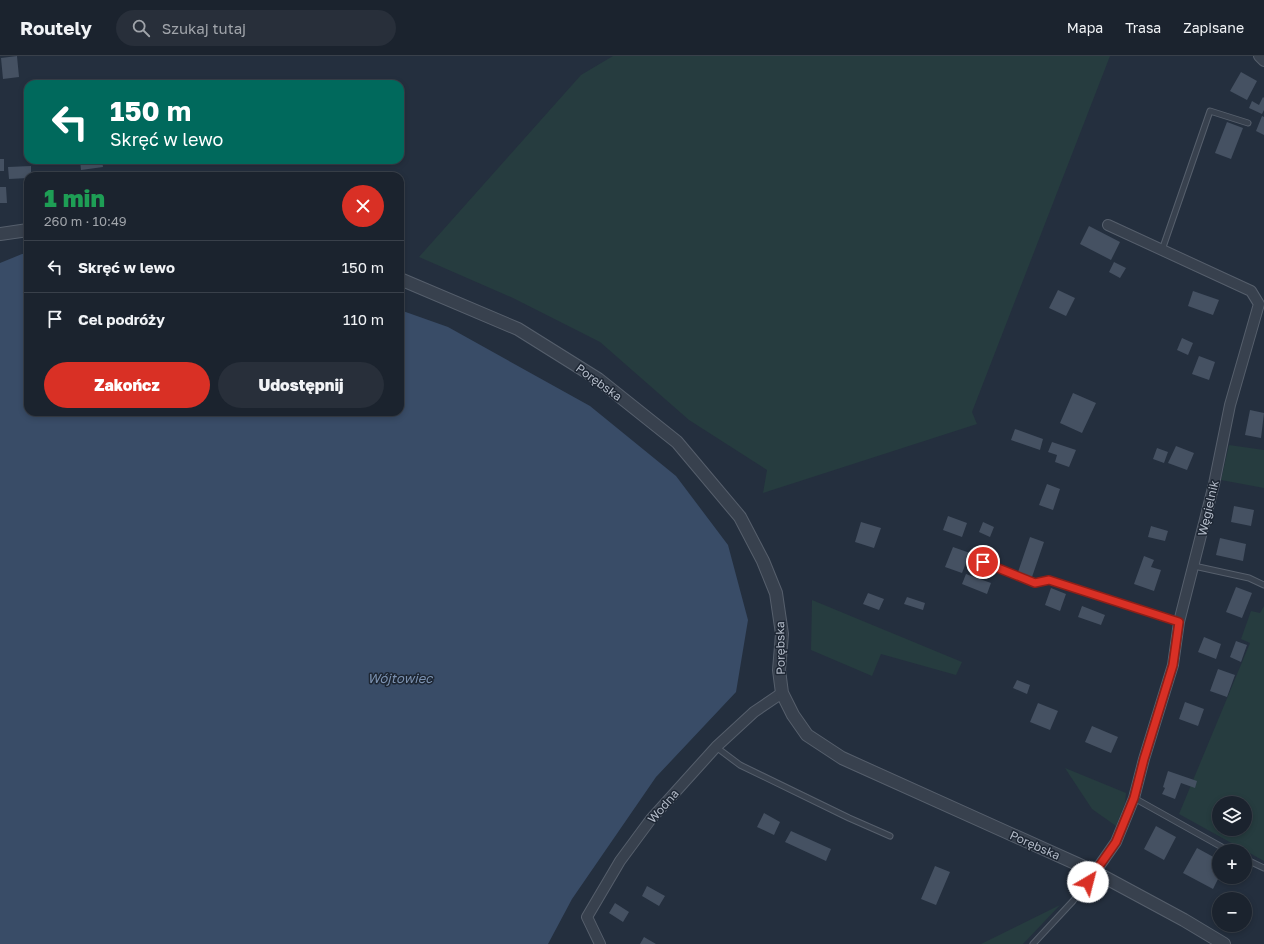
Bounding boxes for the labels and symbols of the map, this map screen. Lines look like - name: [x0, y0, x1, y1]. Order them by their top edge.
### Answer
- street label: Porębska: [573, 360, 625, 404]
- street label: Węgielnik: [1194, 478, 1222, 537]
- pin: [966, 545, 1000, 579]
- street label: Porębska: [772, 621, 788, 675]
- water label: Wójtowiec: [368, 670, 433, 686]
- street label: Wodna: [644, 786, 682, 826]
- street label: Porębska: [1007, 827, 1063, 863]
- position arrow: [1067, 861, 1109, 903]

